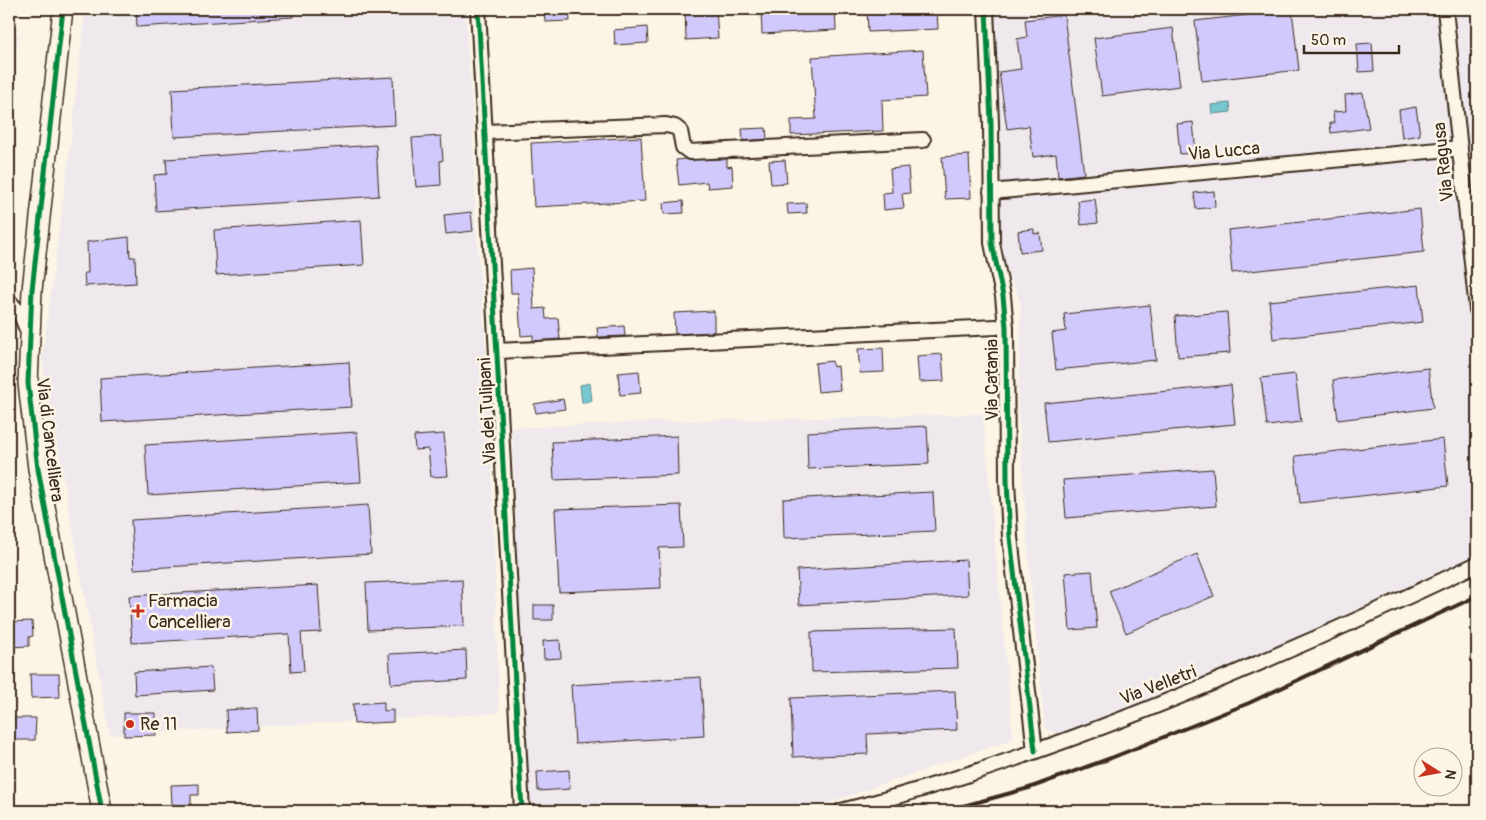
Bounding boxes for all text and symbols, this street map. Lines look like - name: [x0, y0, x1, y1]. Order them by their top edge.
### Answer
- scale bar: [1304, 22, 1398, 54]
- text: 50 m: [1311, 31, 1346, 50]
- street label: Via Ragusa: [1428, 121, 1459, 203]
- street label: Via Lucca: [1187, 137, 1261, 166]
- street label: Via Catania: [981, 339, 1004, 421]
- street label: Via dei Tulipani: [473, 357, 502, 465]
- street label: Via di Cancelliera: [30, 377, 69, 503]
- place label: Farmacia Cancelliera: [148, 590, 231, 634]
- marker: Farmacia Cancelliera: [132, 605, 144, 617]
- street label: Via Velletri: [1117, 660, 1200, 711]
- place label: Re 11: [140, 713, 177, 736]
- marker: Re 11: [124, 718, 136, 730]
- north arrow: [1414, 748, 1464, 798]
- text: N: [1441, 768, 1460, 781]

